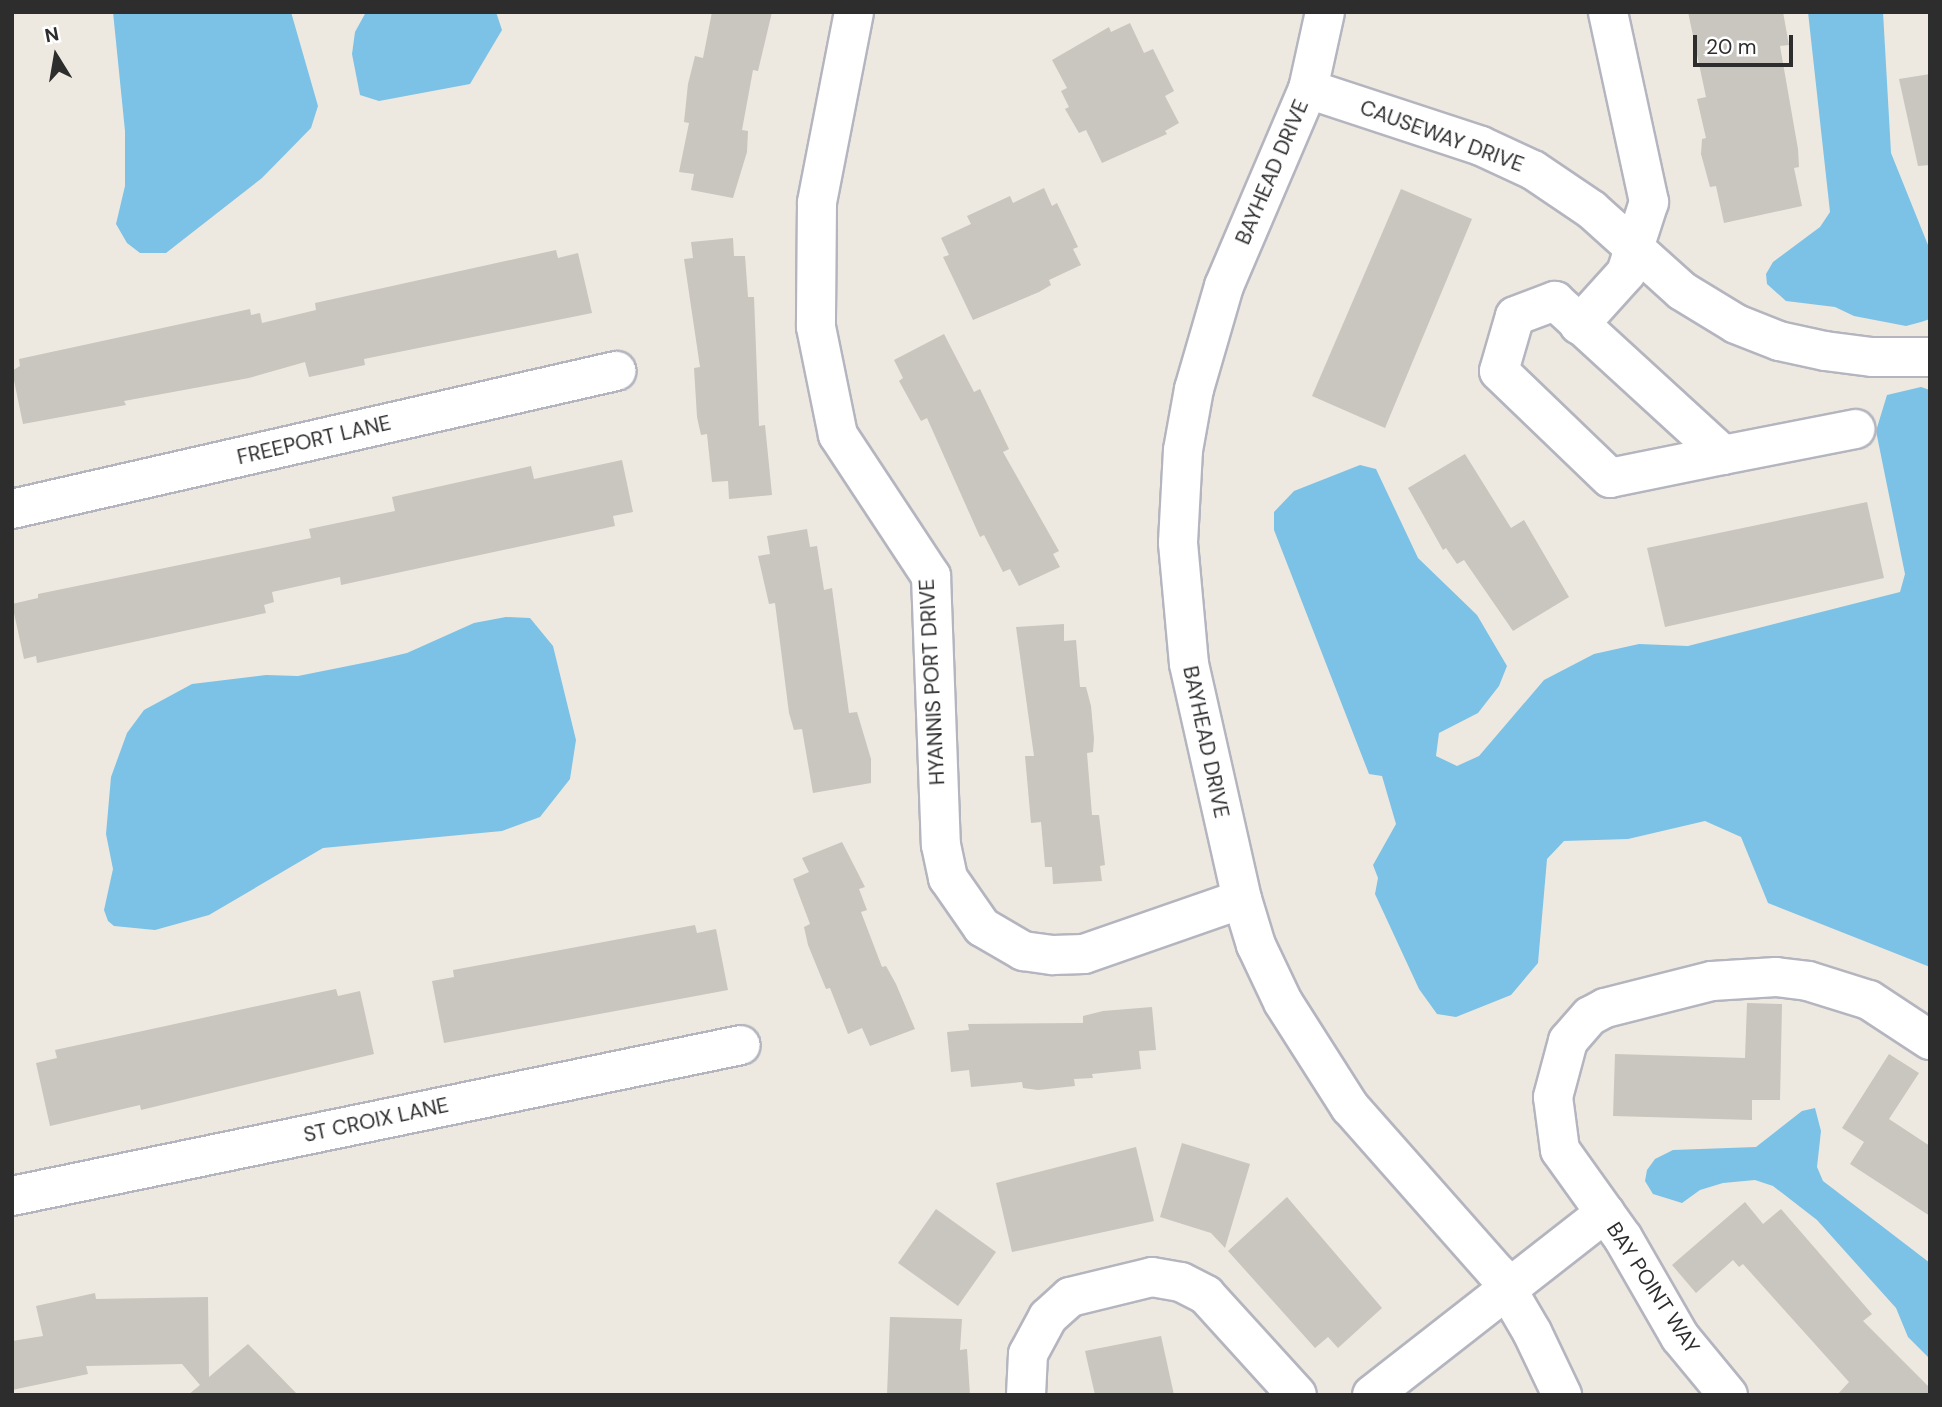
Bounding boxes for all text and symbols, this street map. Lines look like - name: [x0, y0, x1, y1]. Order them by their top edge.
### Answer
- north arrow: [21, 21, 91, 91]
- text: N: [43, 21, 61, 48]
- scale bar: [1697, 21, 1797, 65]
- text: 20 m: [1706, 33, 1757, 61]
- street label: CAUSEWAY DRIVE: [1357, 95, 1527, 177]
- street label: BAYHEAD DRIVE: [1230, 96, 1314, 248]
- street label: FREEPORT LANE: [235, 410, 393, 470]
- street label: HYANNIS PORT DRIVE: [914, 578, 950, 786]
- street label: BAYHEAD DRIVE: [1178, 664, 1234, 820]
- street label: ST CROIX LANE: [301, 1092, 451, 1148]
- street label: BAY POINT WAY: [1601, 1218, 1705, 1358]

